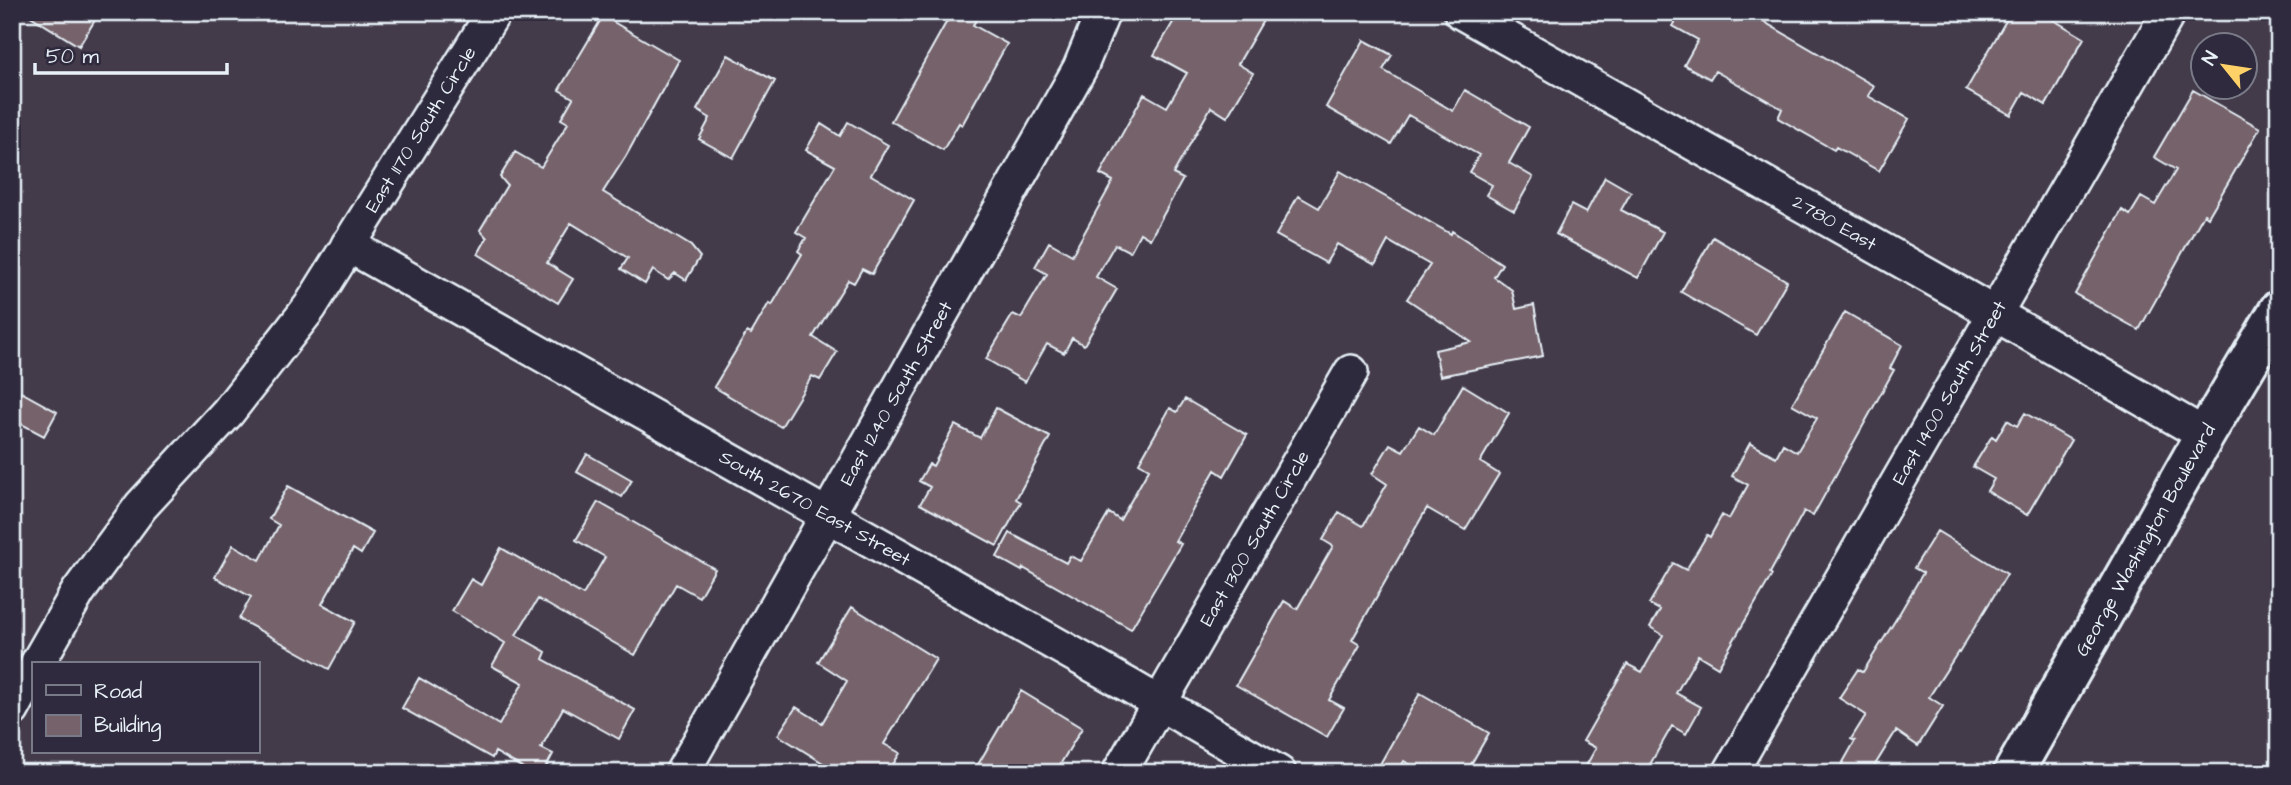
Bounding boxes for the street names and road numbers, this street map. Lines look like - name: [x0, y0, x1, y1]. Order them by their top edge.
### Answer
- street label: East 1170 South Circle: [359, 41, 483, 218]
- street label: 2780 East: [1788, 188, 1882, 258]
- street label: East 1400 South Street: [1886, 295, 2013, 490]
- street label: East 1240 South Street: [834, 296, 959, 490]
- street label: George Washington Boulevard: [2069, 418, 2222, 661]
- street label: South 2670 East Street: [714, 444, 916, 573]
- street label: East 1300 South Circle: [1193, 446, 1316, 631]

